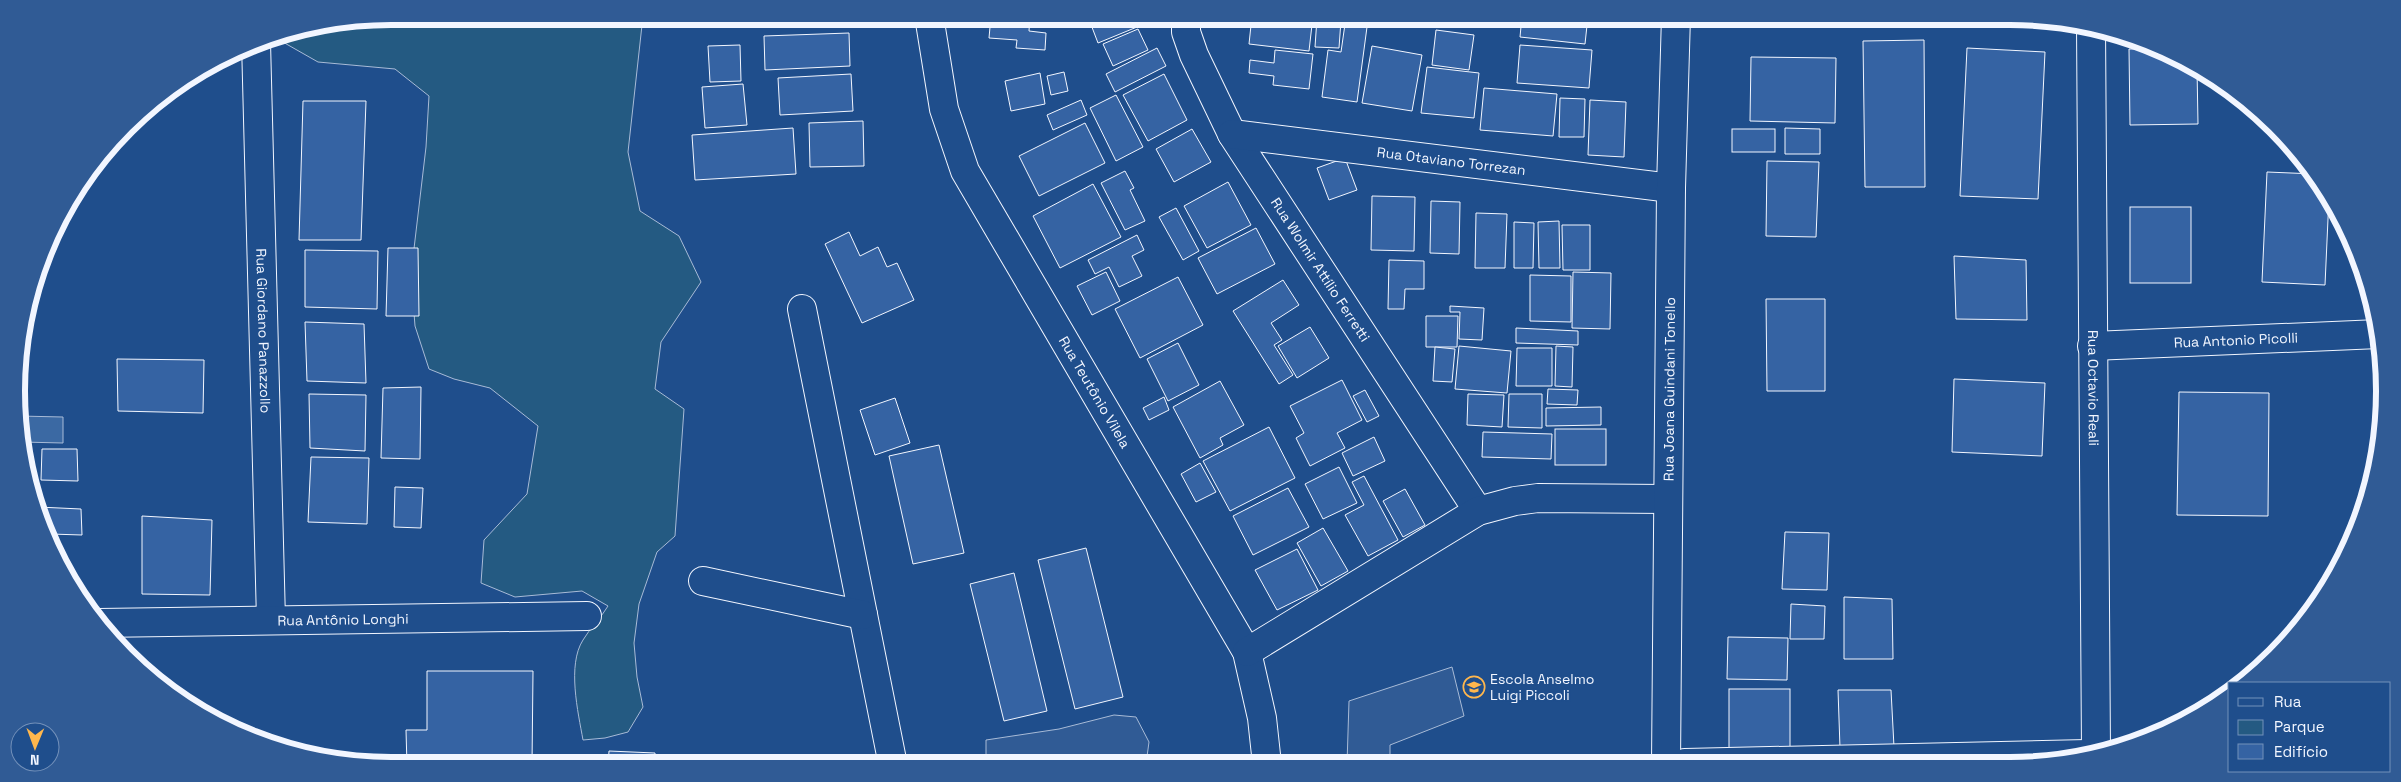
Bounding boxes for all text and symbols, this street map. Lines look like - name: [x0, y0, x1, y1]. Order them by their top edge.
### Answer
- street label: Rua Otaviano Torrezan: [1376, 143, 1527, 179]
- street label: Rua Wolmir Attílio Ferretti: [1267, 194, 1374, 345]
- street label: Rua Giordano Panazzollo: [252, 248, 275, 414]
- street label: Rua Joana Guindani Tonello: [1659, 297, 1679, 481]
- street label: Rua Antonio Picolli: [2173, 328, 2298, 352]
- street label: Rua Octavio Reali: [2084, 330, 2103, 446]
- street label: Rua Teutônio Vilela: [1055, 333, 1134, 451]
- street label: Rua Antônio Longhi: [277, 610, 409, 629]
- place label: Escola Anselmo Luigi Piccoli: [1490, 670, 1594, 704]
- school or university icon: Escola Anselmo Luigi Piccoli: [1462, 675, 1486, 699]
- legend: [2228, 682, 2391, 772]
- text: Rua: [2274, 692, 2302, 711]
- text: Parque: [2274, 717, 2325, 736]
- north arrow: [10, 722, 60, 772]
- text: Edifício: [2274, 742, 2328, 761]
- text: N: [30, 751, 40, 769]

